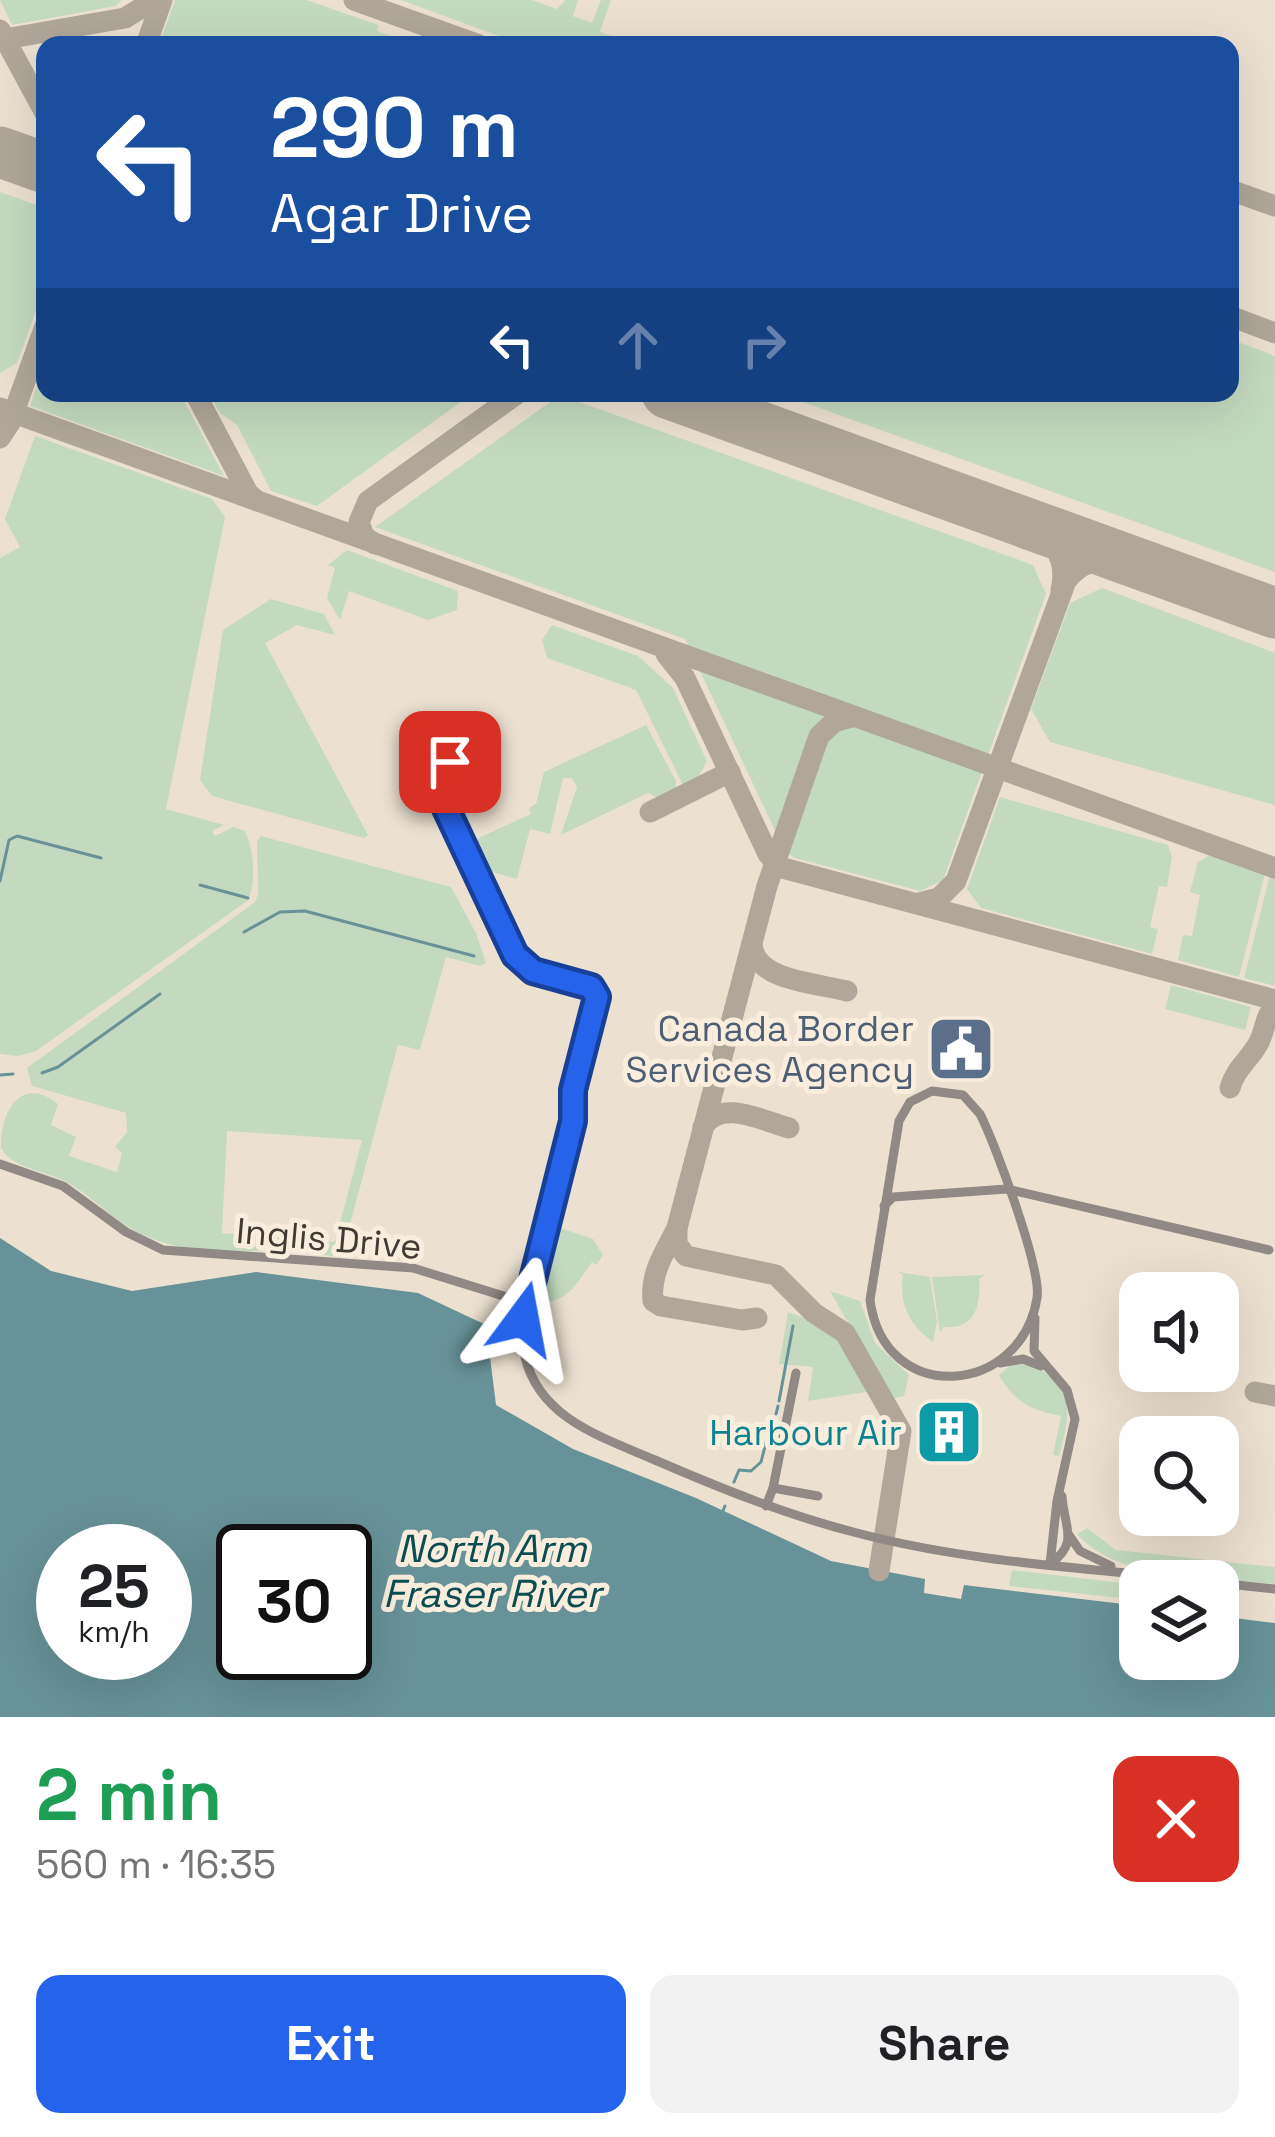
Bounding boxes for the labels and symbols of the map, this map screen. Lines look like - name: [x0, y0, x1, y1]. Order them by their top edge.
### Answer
- pin: [399, 711, 501, 813]
- place label: Canada Border Services Agency: [626, 1006, 914, 1093]
- public building icon: Canada Border Services Agency: [926, 1014, 996, 1084]
- street label: Inglis Drive: [234, 1208, 424, 1270]
- position arrow: [460, 1256, 586, 1382]
- building icon: Harbour Air: [914, 1397, 984, 1467]
- place label: Harbour Air: [709, 1410, 902, 1456]
- speed limit sign: 30: [216, 1524, 372, 1680]
- water label: North Arm Fraser River: [383, 1524, 605, 1618]

